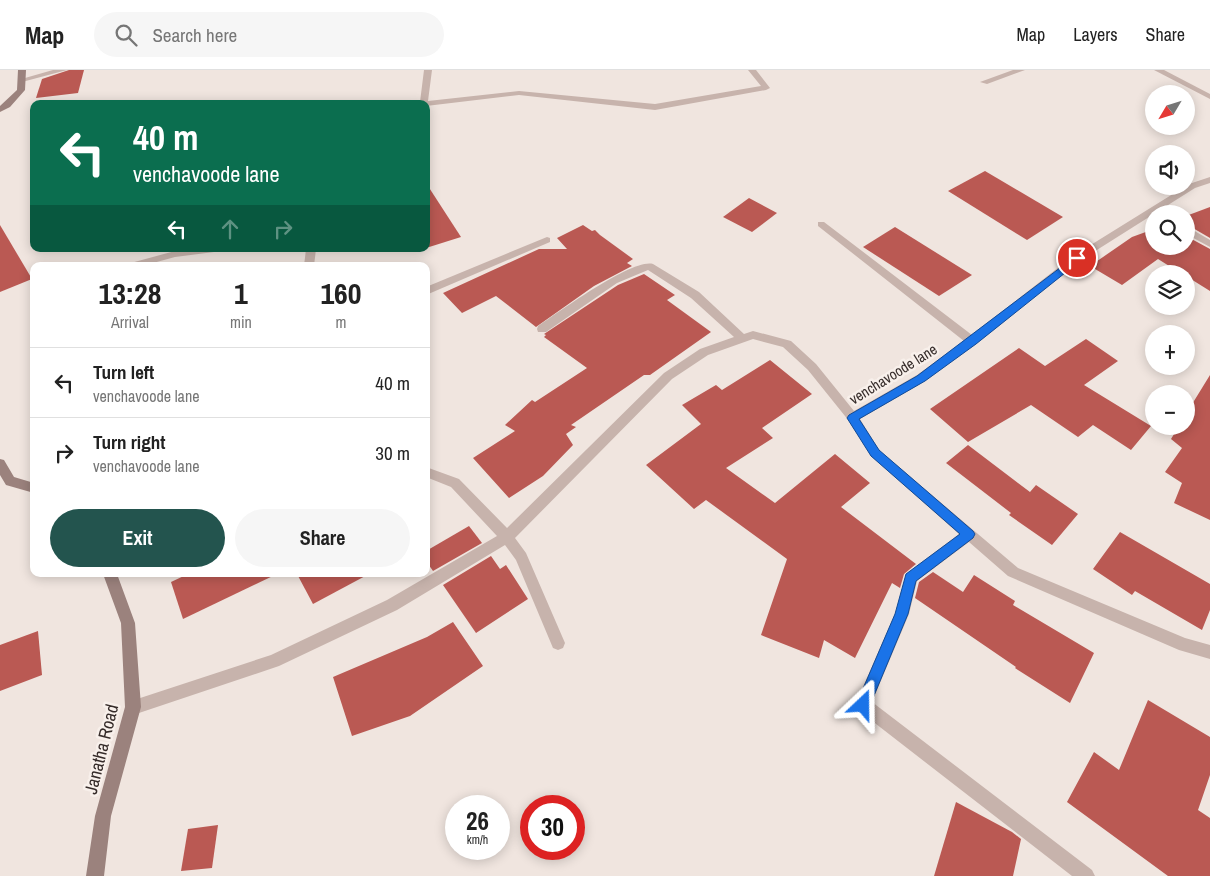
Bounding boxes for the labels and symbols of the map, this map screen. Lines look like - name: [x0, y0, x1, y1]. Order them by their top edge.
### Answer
- north arrow: [1145, 85, 1195, 135]
- pin: [1056, 237, 1098, 279]
- street label: venchavoode lane: [845, 339, 941, 409]
- position arrow: [836, 678, 888, 730]
- street label: Janatha Road: [78, 701, 124, 797]
- speed limit sign: 30: [520, 795, 585, 860]

